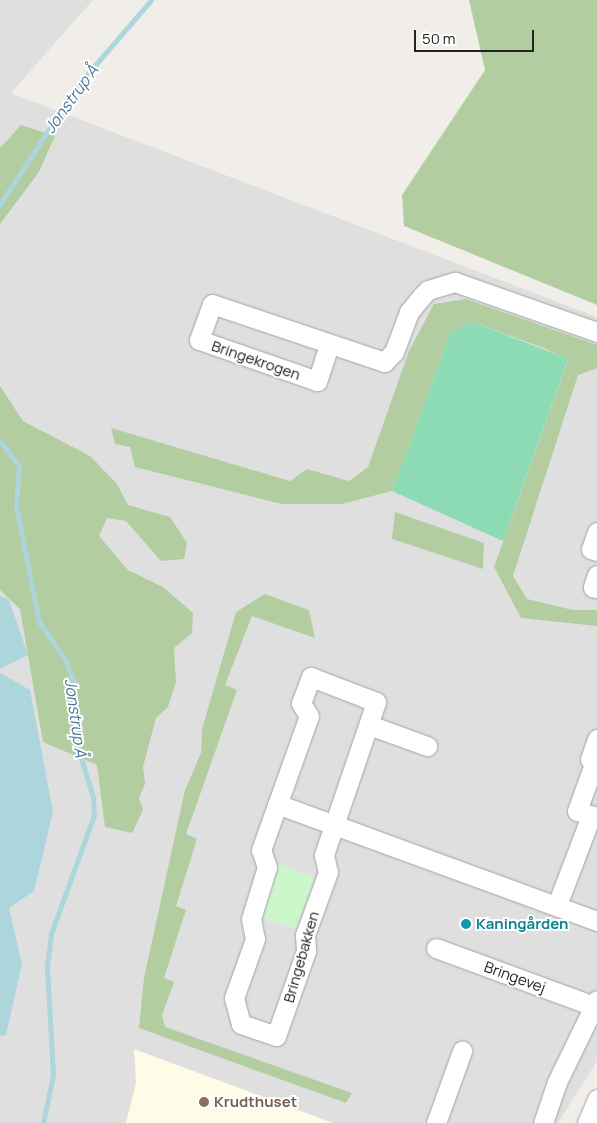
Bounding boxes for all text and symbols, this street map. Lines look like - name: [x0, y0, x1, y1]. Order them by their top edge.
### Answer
- scale bar: [417, 20, 537, 52]
- text: 50 m: [422, 28, 456, 49]
- water label: Jonstrup Å: [40, 61, 102, 137]
- street label: Bringekrogen: [209, 336, 303, 384]
- water label: Jonstrup Å: [61, 677, 91, 759]
- street label: Bringebakken: [279, 909, 323, 1005]
- place label: Kaningården: [476, 915, 568, 933]
- marker: Kaningården: [460, 918, 472, 930]
- street label: Bringevej: [482, 958, 548, 996]
- place label: Krudthuset: [214, 1093, 297, 1111]
- marker: Krudthuset: [198, 1096, 210, 1108]

